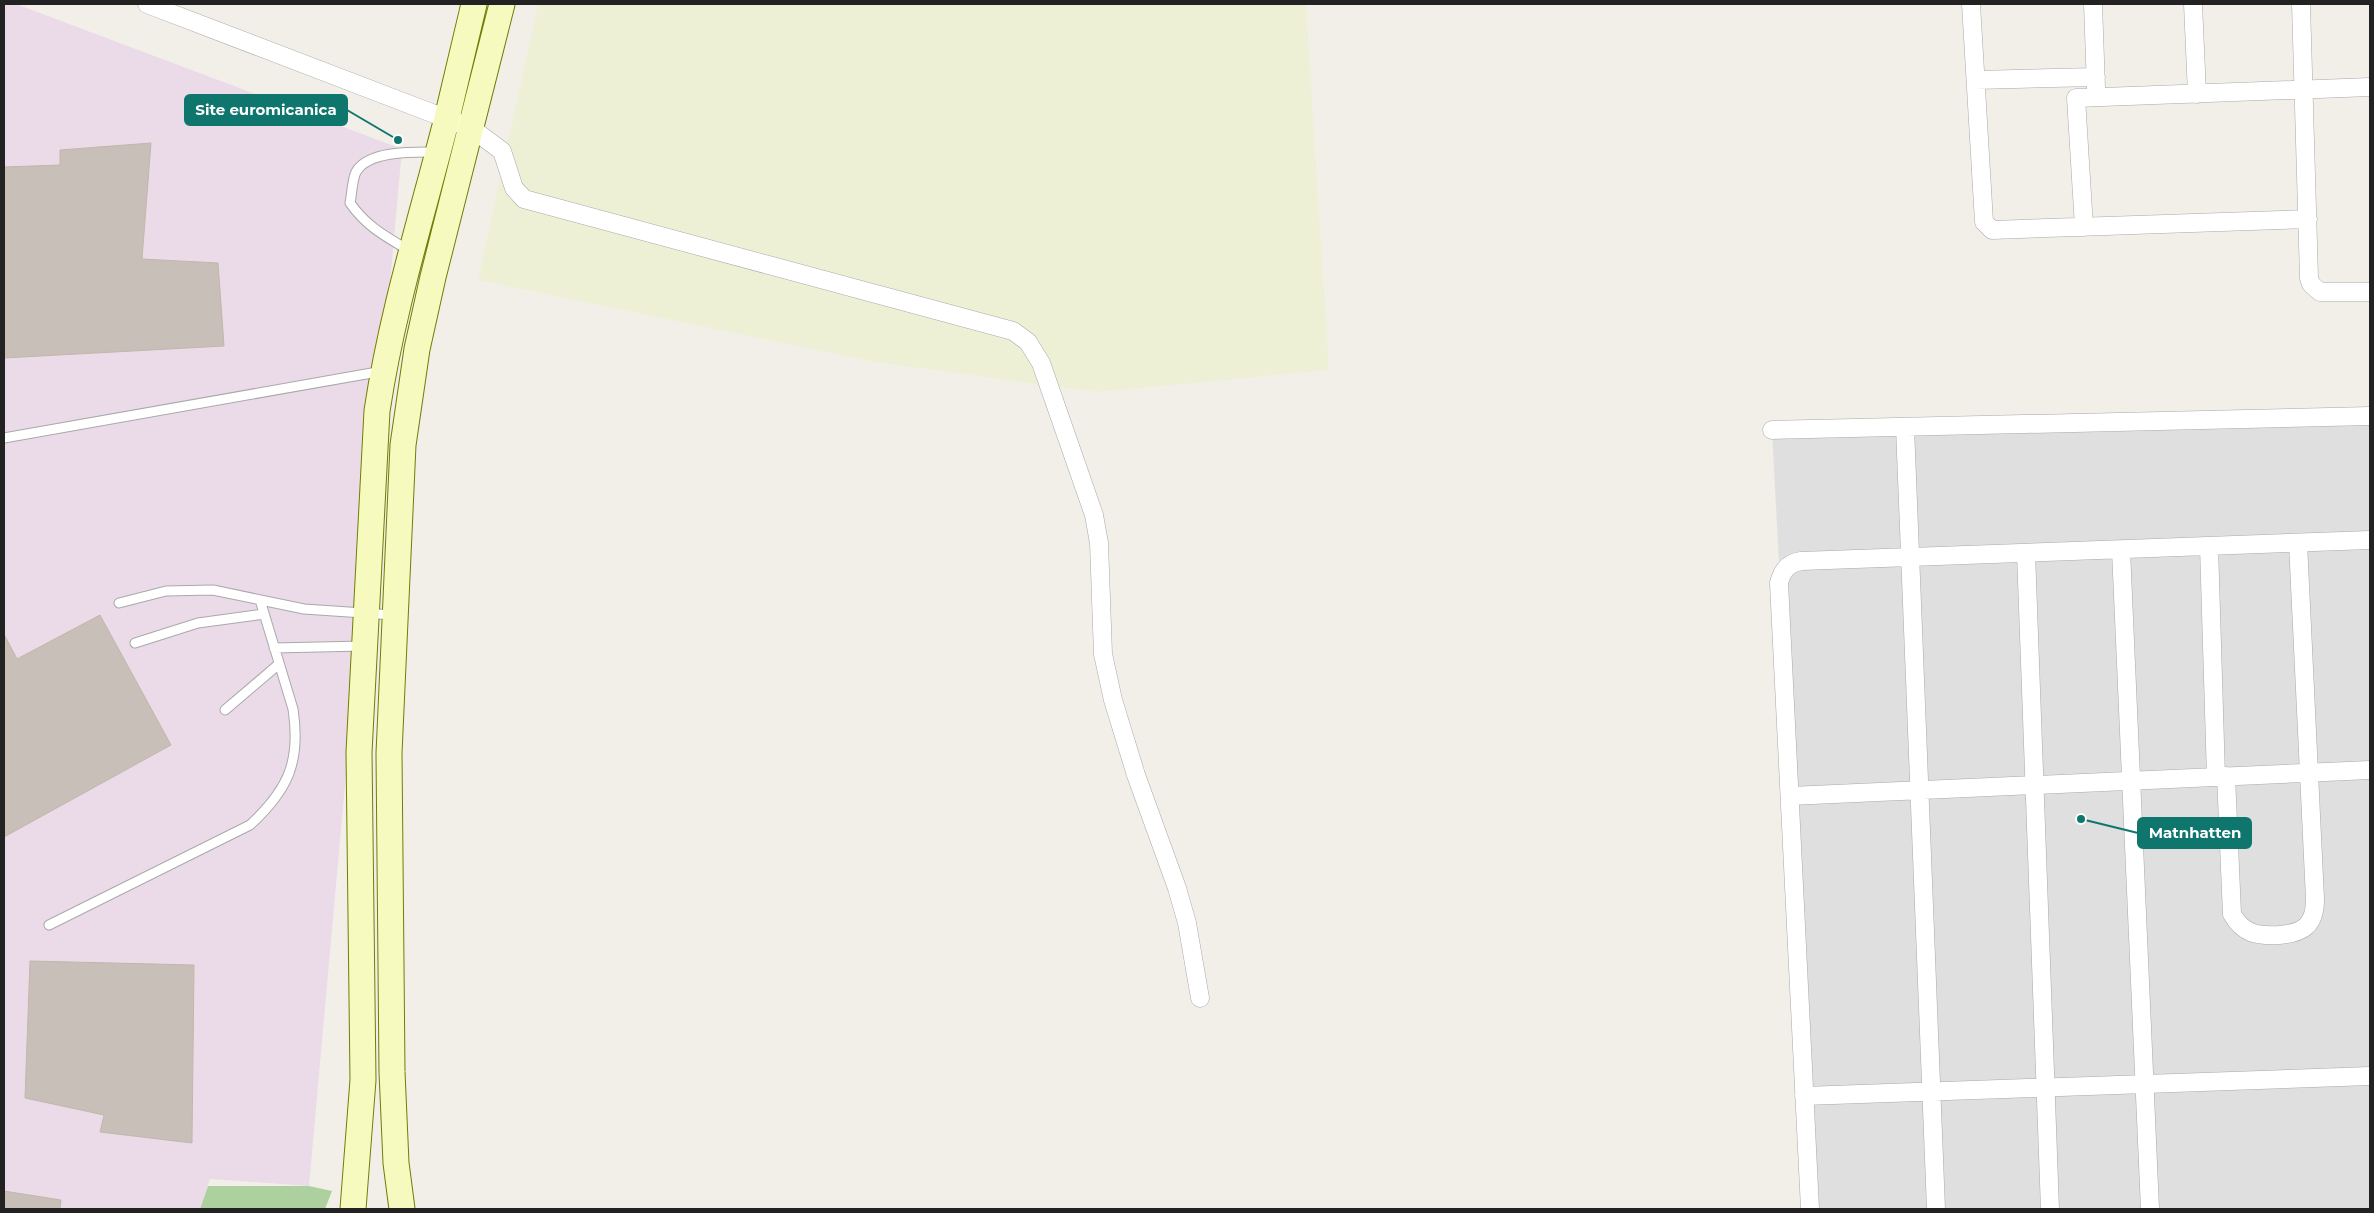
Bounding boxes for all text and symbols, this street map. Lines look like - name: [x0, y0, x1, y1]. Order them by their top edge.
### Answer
- callout: Site euromicanica: [185, 95, 347, 125]
- text: Site euromicanica: [195, 100, 337, 119]
- callout: Matnhatten: [2138, 818, 2251, 848]
- text: Matnhatten: [2149, 823, 2241, 842]

